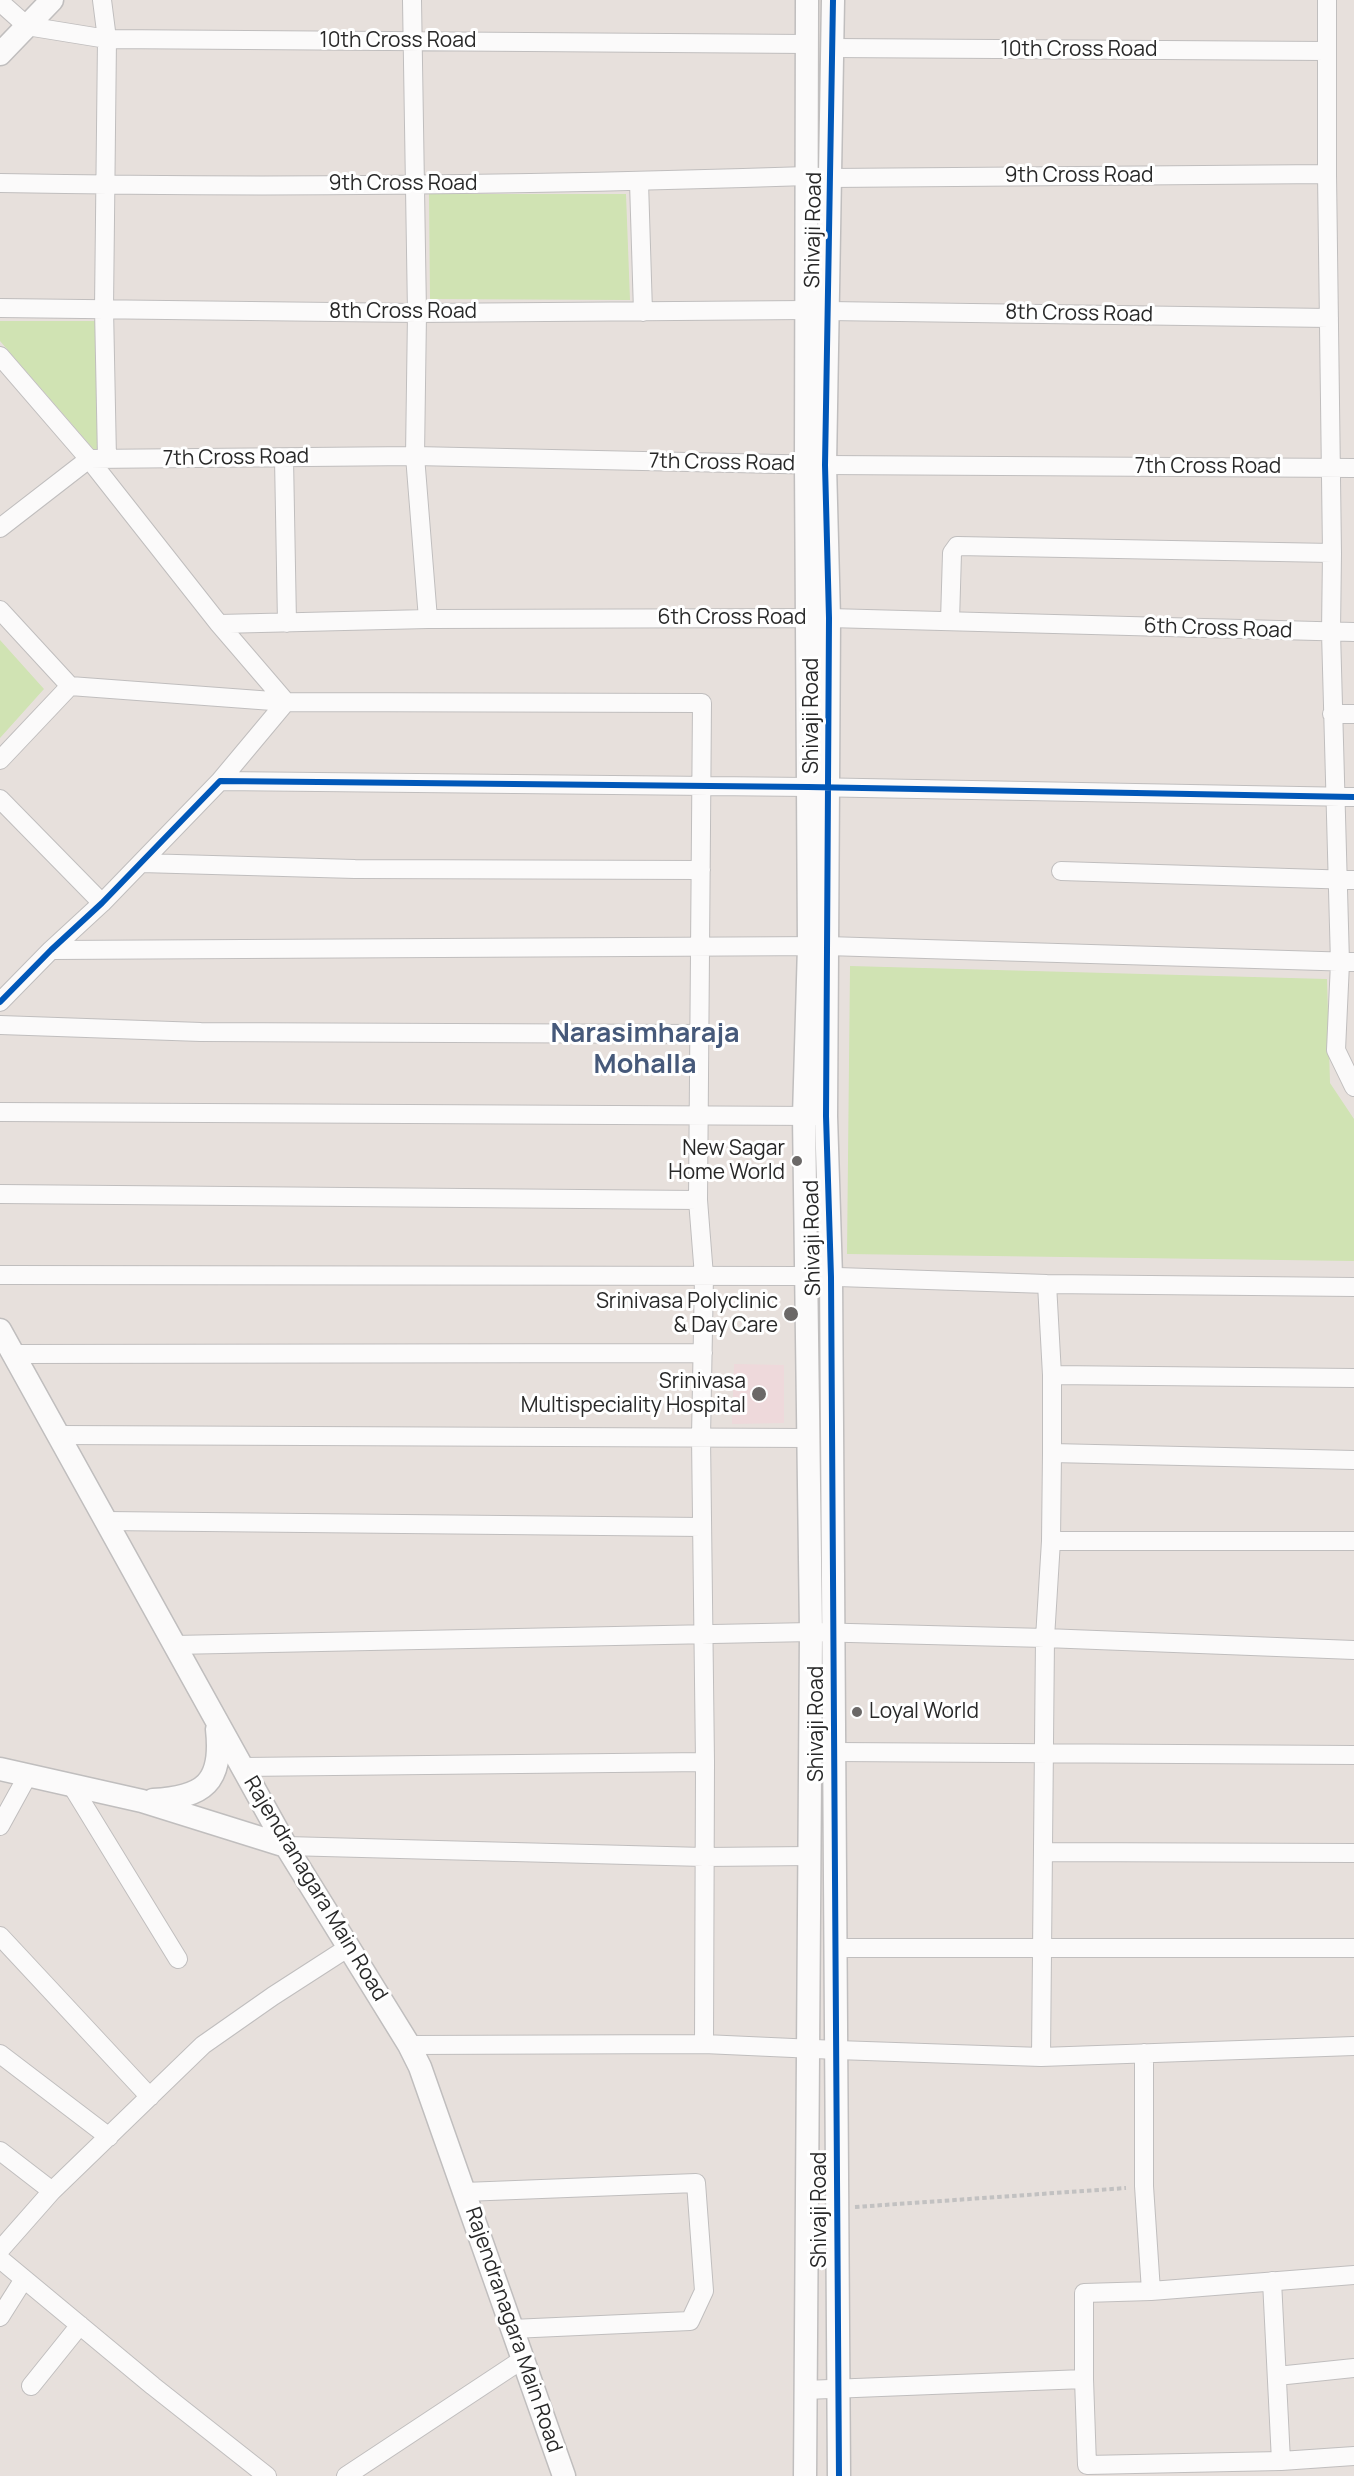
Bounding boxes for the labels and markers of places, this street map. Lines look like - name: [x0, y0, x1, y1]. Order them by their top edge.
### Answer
- place label: New Sagar Home World: [668, 1136, 785, 1186]
- marker: New Sagar Home World: [790, 1154, 804, 1168]
- place label: Srinivasa Polyclinic & Day Care: [596, 1289, 778, 1339]
- marker: Srinivasa Polyclinic & Day Care: [782, 1305, 800, 1323]
- place label: Srinivasa Multispeciality Hospital: [521, 1369, 746, 1419]
- marker: Srinivasa Multispeciality Hospital: [750, 1385, 768, 1403]
- place label: Loyal World: [869, 1699, 979, 1725]
- marker: Loyal World: [850, 1705, 864, 1719]

